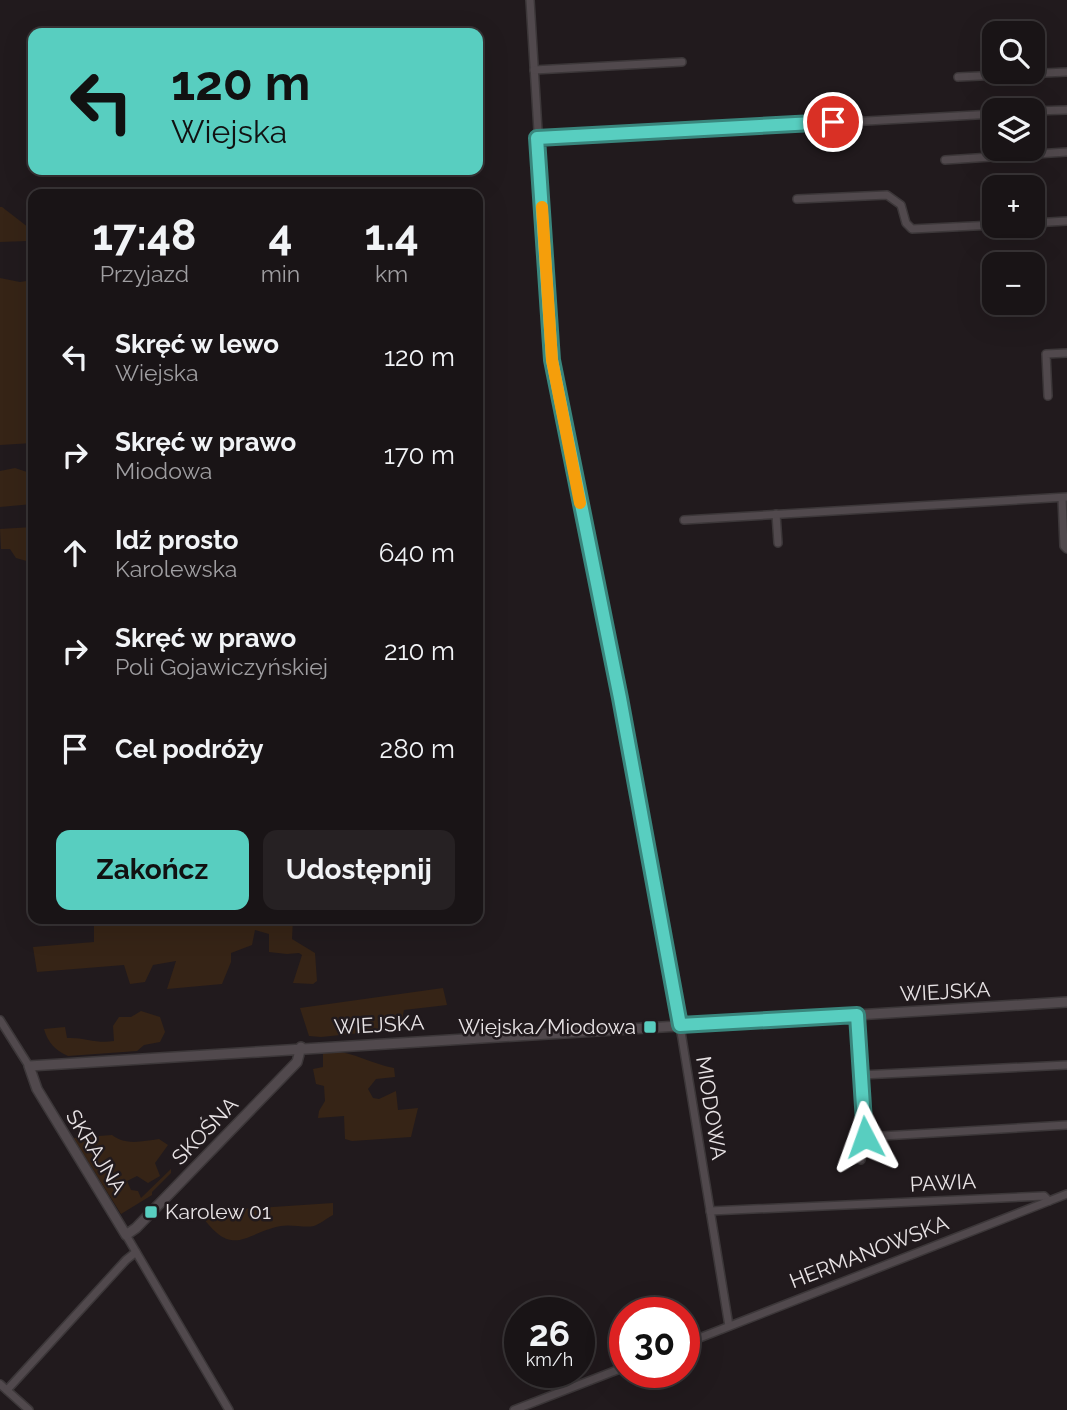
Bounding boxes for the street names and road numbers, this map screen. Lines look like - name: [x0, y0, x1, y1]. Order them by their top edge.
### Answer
- street label: WIEJSKA: [899, 977, 991, 1006]
- street label: WIEJSKA: [333, 1010, 425, 1039]
- street label: MIODOWA: [691, 1054, 732, 1162]
- street label: SKOŚNA: [166, 1092, 243, 1170]
- street label: SKRAJNA: [61, 1105, 132, 1198]
- street label: PAWIA: [909, 1168, 977, 1197]
- street label: HERMANOWSKA: [786, 1210, 952, 1293]

